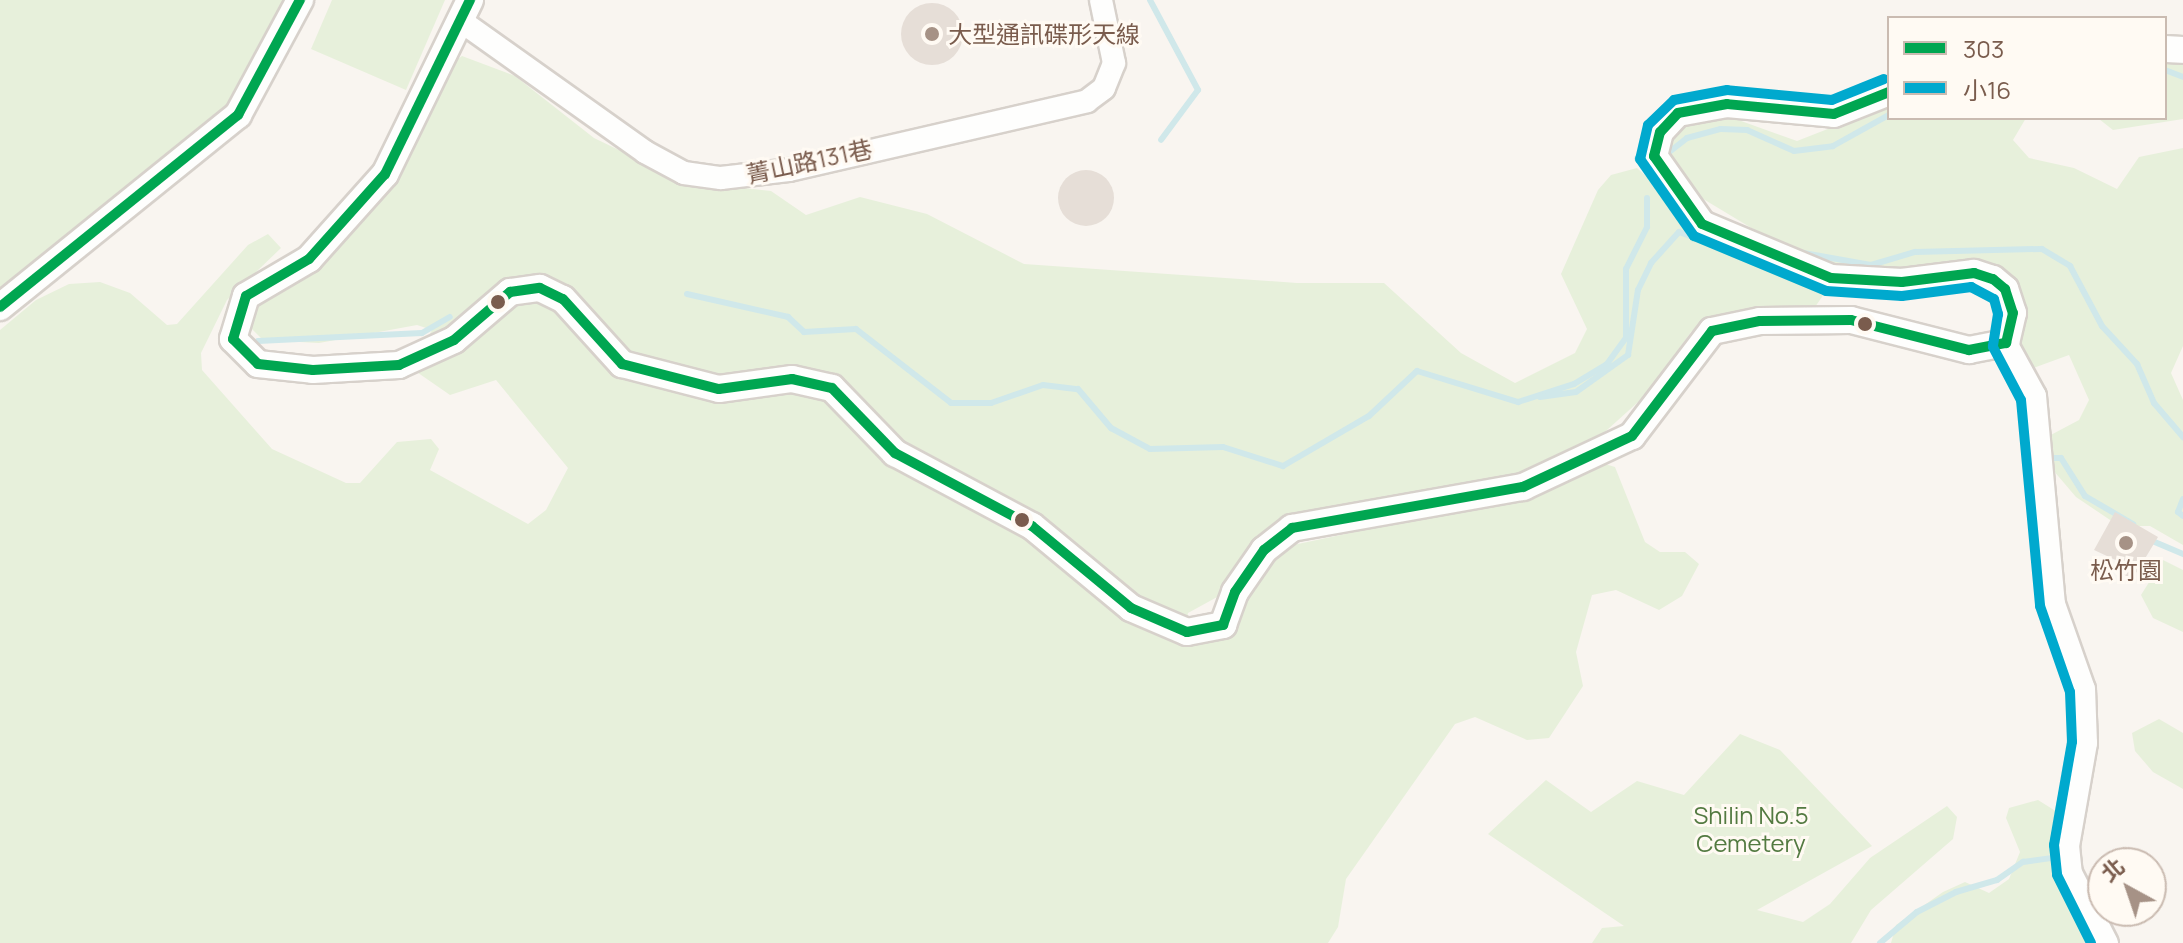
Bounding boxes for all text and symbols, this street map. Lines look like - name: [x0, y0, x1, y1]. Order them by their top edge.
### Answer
- legend: [1887, 16, 2167, 120]
- place label: 大型通訊碟形天線: [948, 20, 1140, 48]
- marker: 大型通訊碟形天線: [923, 25, 941, 43]
- text: 303: [1963, 32, 2004, 65]
- text: 小16: [1963, 73, 2011, 106]
- street label: 菁山路131巷: [743, 134, 875, 188]
- unlabelled marker: [490, 294, 506, 310]
- unlabelled marker: [1857, 316, 1873, 332]
- unlabelled marker: [1014, 512, 1030, 528]
- marker: 松竹園: [2117, 534, 2135, 552]
- place label: 松竹園: [2090, 556, 2162, 584]
- park label: Shilin No.5 Cemetery: [1693, 801, 1809, 857]
- north arrow: [2087, 847, 2167, 927]
- text: 北: [2095, 852, 2131, 889]

